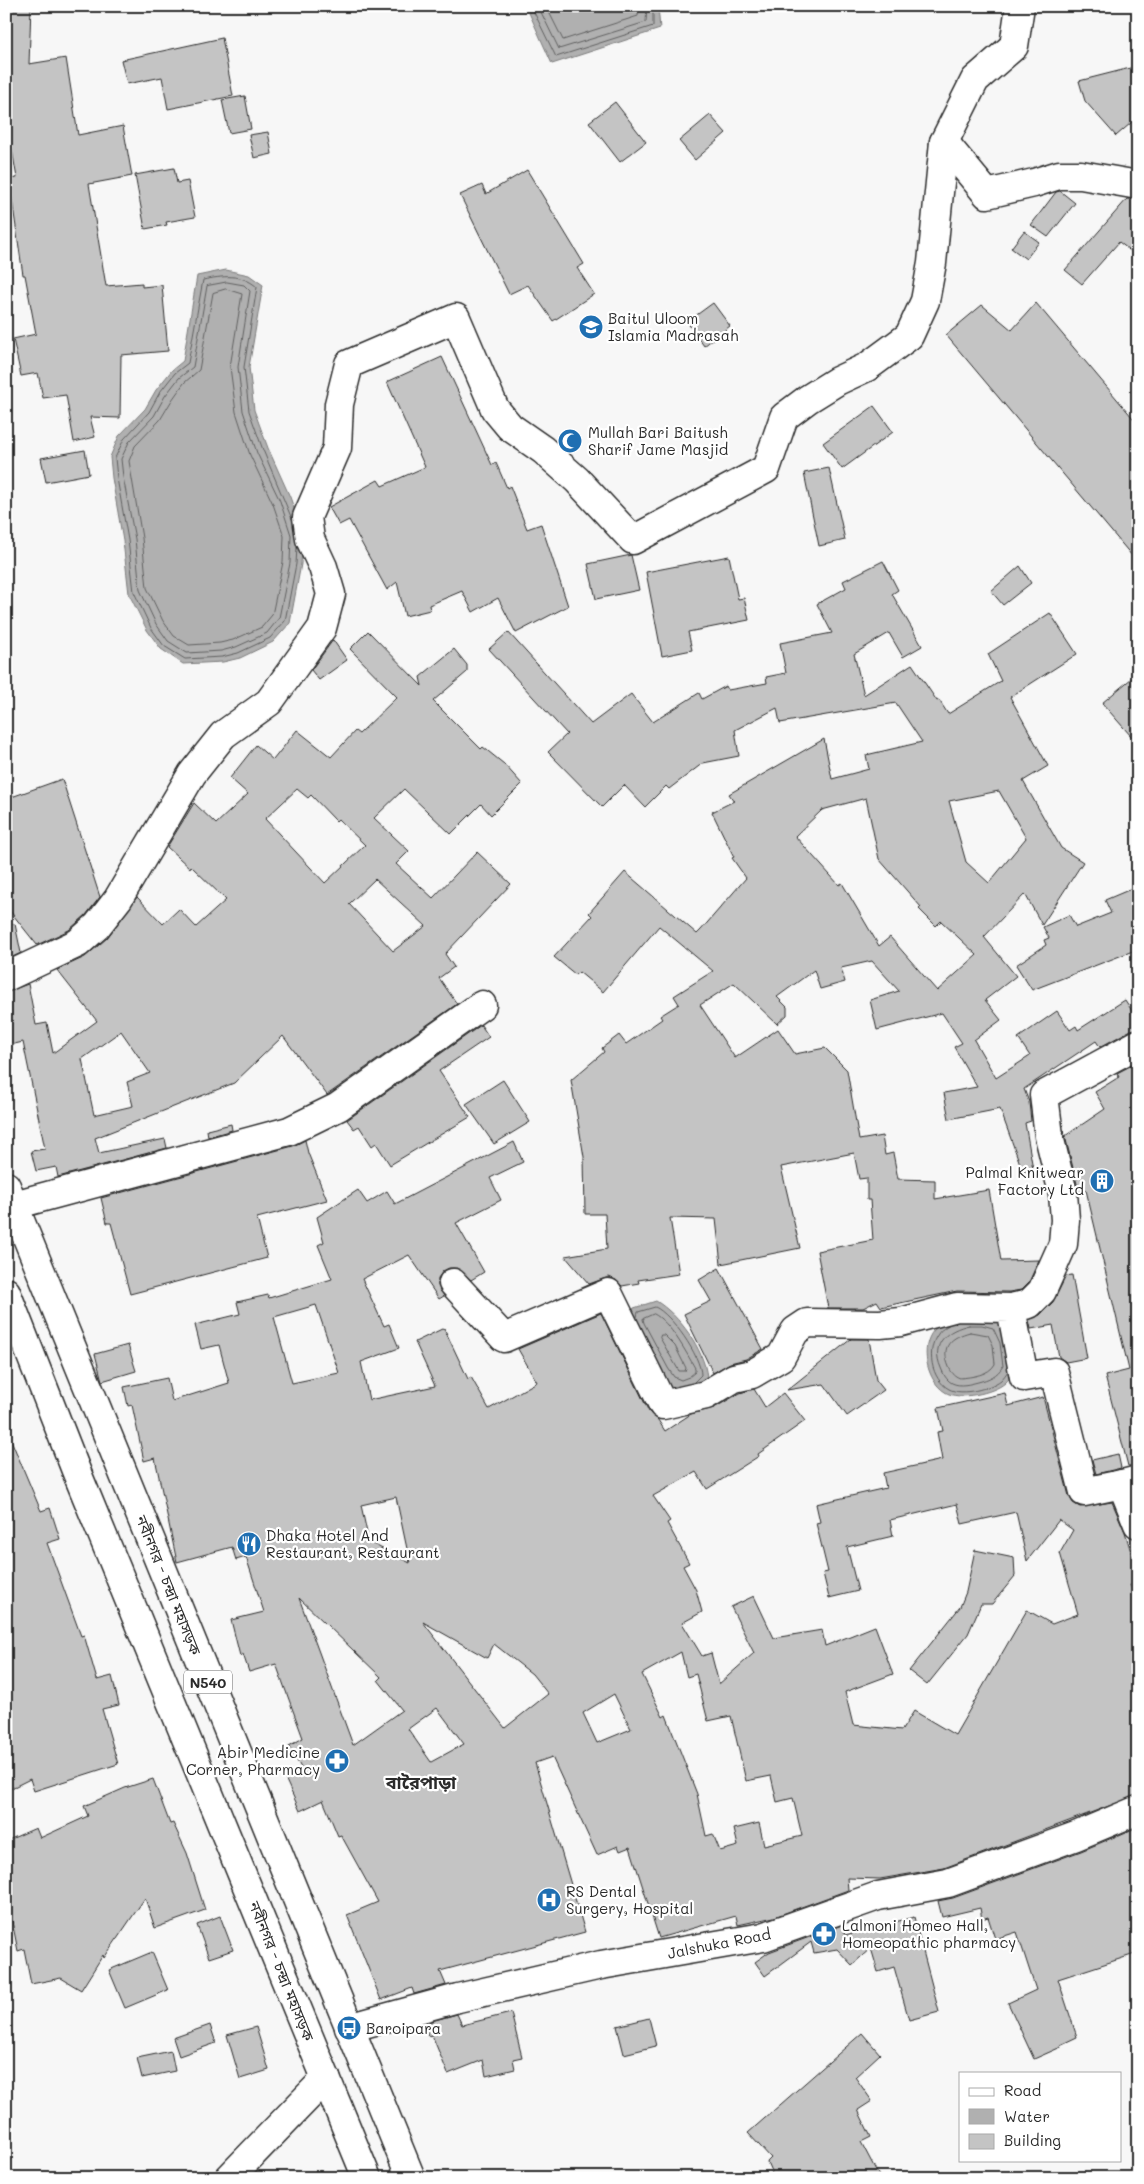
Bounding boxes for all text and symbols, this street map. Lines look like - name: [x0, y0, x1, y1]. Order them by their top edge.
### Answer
- place label: Baitul Uloom Islamia Madrasah: [608, 308, 738, 345]
- school or university icon: Baitul Uloom Islamia Madrasah: [578, 314, 604, 340]
- place label: Mullah Bari Baitush Sharif Jame Masjid: [588, 422, 728, 459]
- mosque icon: Mullah Bari Baitush Sharif Jame Masjid: [557, 428, 583, 454]
- place label: Palmal Knitwear Factory Ltd: [965, 1162, 1084, 1199]
- building icon: Palmal Knitwear Factory Ltd: [1089, 1168, 1115, 1194]
- street label: নবীনগর - চন্দ্রা মহাসড়ক: [131, 1511, 206, 1659]
- place label: Dhaka Hotel And Restaurant, Restaurant: [266, 1525, 440, 1562]
- restaurant icon: Dhaka Hotel And Restaurant, Restaurant: [236, 1531, 262, 1557]
- road number: N540: [184, 1670, 232, 1694]
- place label: Abir Medicine Corner, Pharmacy: [186, 1742, 320, 1779]
- pharmacy icon: Abir Medicine Corner, Pharmacy: [324, 1748, 350, 1774]
- district label: বারৈপাড়া: [385, 1770, 457, 1794]
- place label: RS Dental Surgery, Hospital: [566, 1881, 693, 1918]
- hospital icon: RS Dental Surgery, Hospital: [536, 1887, 562, 1913]
- street label: নবীনগর - চন্দ্রা মহাসড়ক: [244, 1897, 319, 2045]
- place label: Lalmoni Homeo Hall, Homeopathic pharmacy: [842, 1915, 1016, 1952]
- pharmacy icon: Lalmoni Homeo Hall, Homeopathic pharmacy: [811, 1921, 837, 1947]
- street label: Jalshuka Road: [666, 1923, 772, 1963]
- bus stop icon: Baroipara: [336, 2015, 362, 2041]
- place label: Baroipara: [366, 2018, 441, 2038]
- legend: [959, 2072, 1122, 2162]
- text: Road: [1004, 2080, 1041, 2100]
- text: Water: [1004, 2106, 1050, 2126]
- text: Building: [1004, 2130, 1061, 2150]

